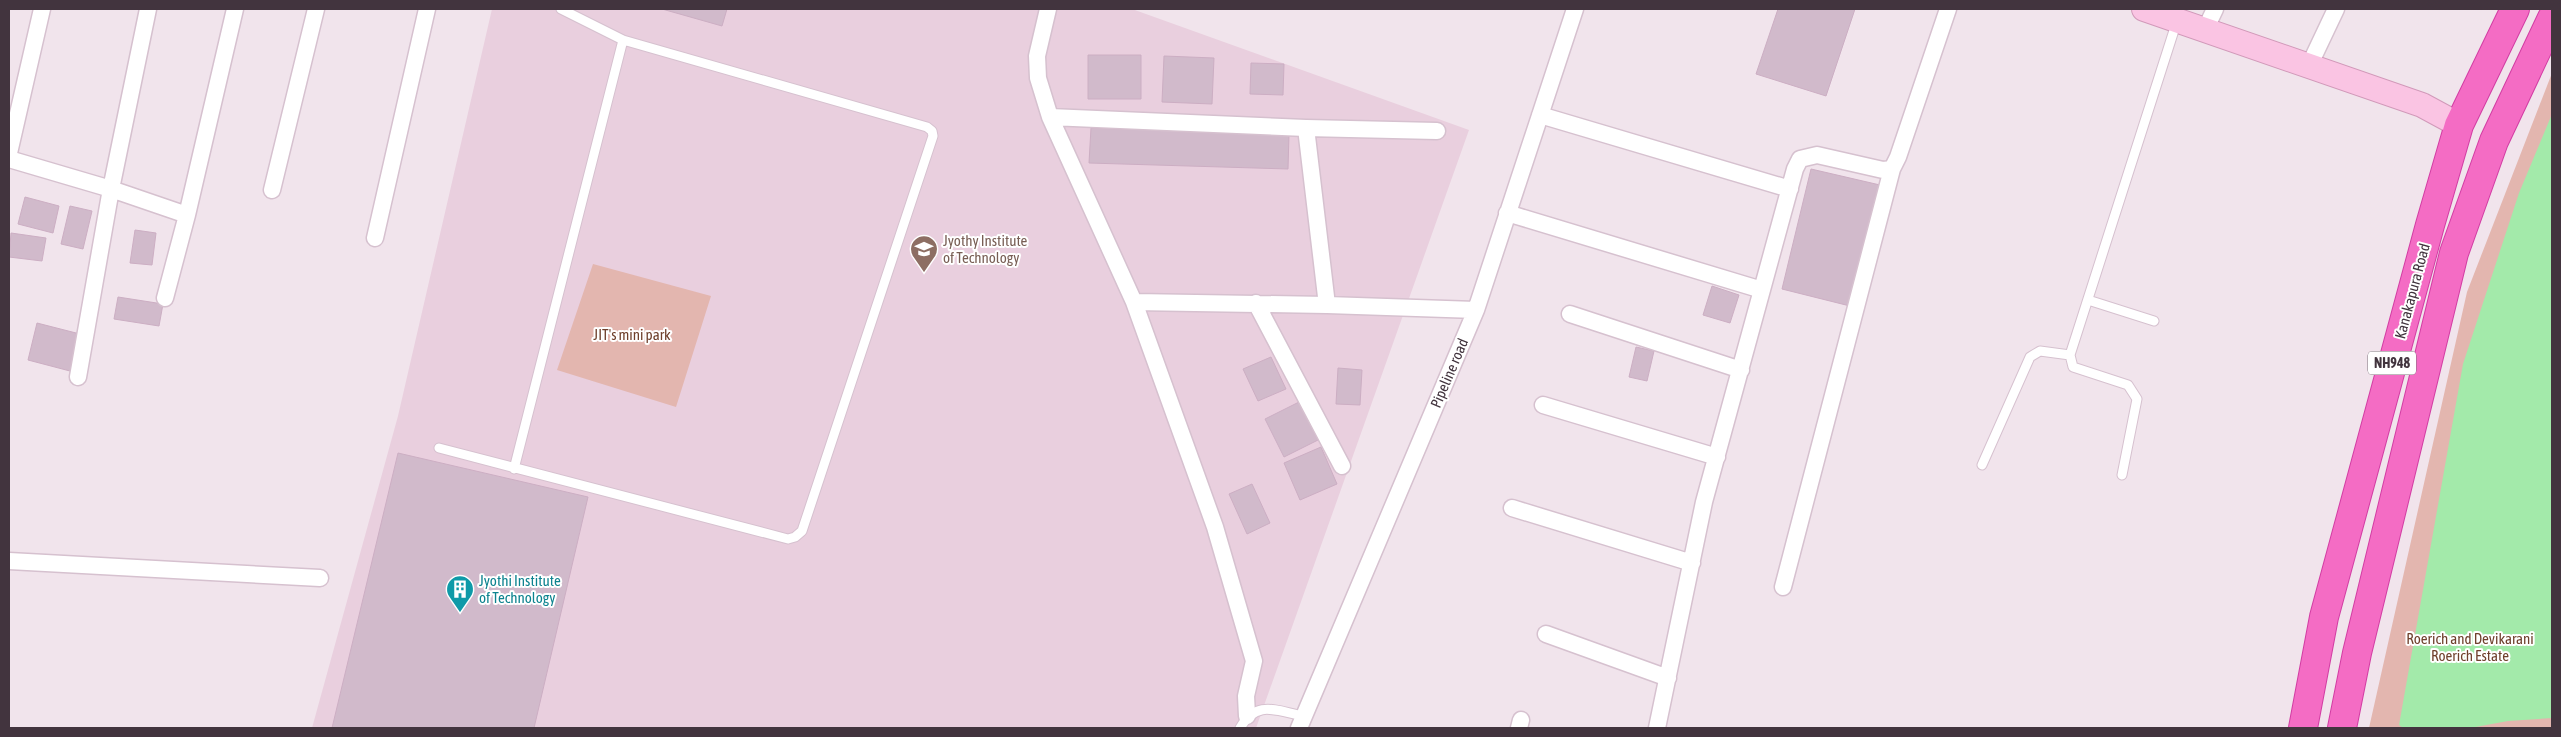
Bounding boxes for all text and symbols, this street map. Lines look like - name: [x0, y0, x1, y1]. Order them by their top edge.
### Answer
- place label: Jyothy Institute of Technology: [943, 232, 1028, 266]
- school or university icon: Jyothy Institute of Technology: [909, 234, 939, 273]
- street label: Kanakapura Road: [2391, 241, 2433, 341]
- park label: JIT's mini park: [593, 326, 671, 343]
- street label: Pipeline road: [1427, 336, 1471, 410]
- road number: NH948: [2368, 352, 2416, 374]
- place label: Jyothi Institute of Technology: [479, 572, 561, 606]
- building icon: Jyothi Institute of Technology: [445, 574, 475, 613]
- park label: Roerich and Devikarani Roerich Estate: [2406, 630, 2534, 664]

